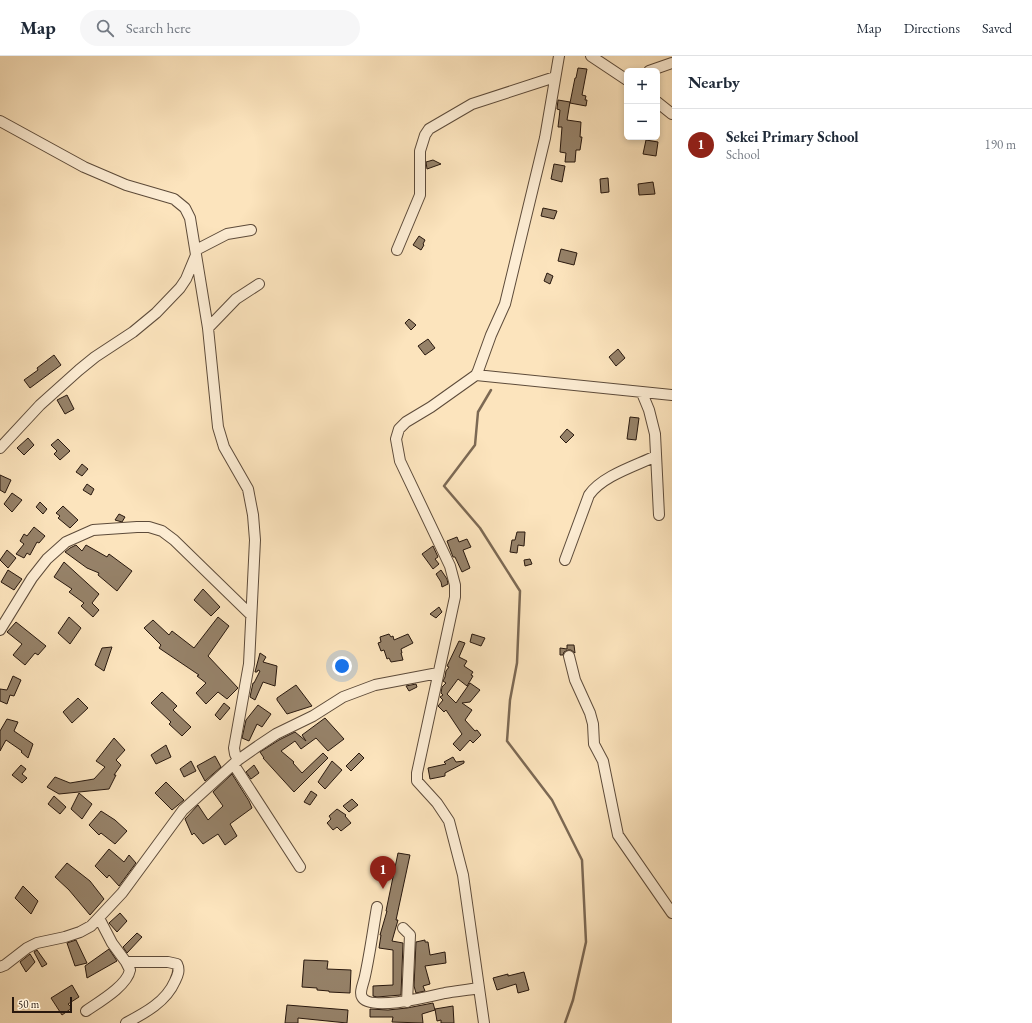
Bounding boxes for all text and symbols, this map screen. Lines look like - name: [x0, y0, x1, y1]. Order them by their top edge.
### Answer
- search box: [80, 10, 360, 46]
- text: Map: [20, 15, 56, 40]
- icon: search: [94, 17, 116, 39]
- text: Search here: [126, 18, 191, 37]
- text: Map: [856, 19, 882, 37]
- text: Directions: [904, 19, 960, 37]
- text: Saved: [982, 19, 1012, 37]
- map controls: [624, 68, 660, 140]
- button: +: [624, 68, 660, 104]
- text: Nearby: [688, 71, 740, 93]
- button: −: [624, 104, 660, 140]
- text: Sekei Primary School: [726, 127, 859, 146]
- text: 1: [698, 136, 704, 153]
- text: 190 m: [985, 136, 1016, 153]
- text: School: [726, 146, 760, 163]
- your location: [332, 656, 352, 676]
- pin: 1: [370, 856, 396, 889]
- scale bar: [12, 995, 72, 1014]
- text: 50 m: [18, 997, 39, 1011]

